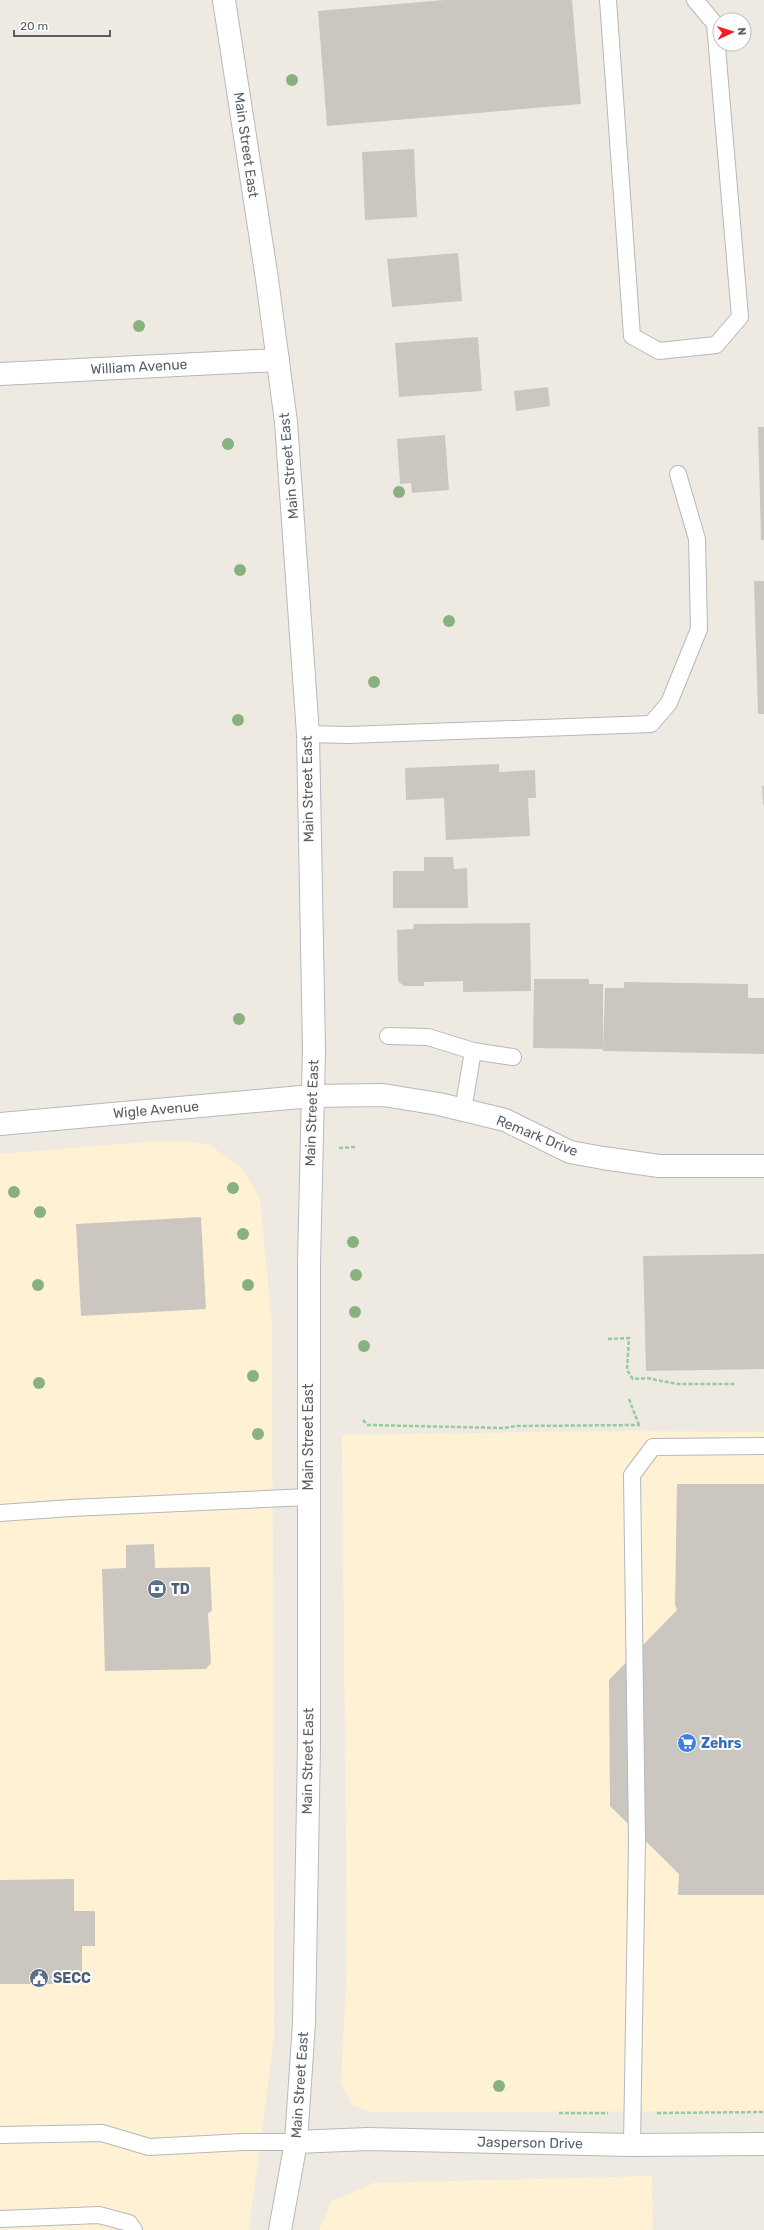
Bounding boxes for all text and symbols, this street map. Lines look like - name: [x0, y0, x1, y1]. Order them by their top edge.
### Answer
- scale bar: [14, 12, 110, 38]
- north arrow: [712, 12, 752, 52]
- text: 20 m: [20, 19, 48, 33]
- text: N: [735, 27, 748, 36]
- street label: Main Street East: [230, 91, 262, 200]
- street label: William Avenue: [90, 356, 188, 378]
- street label: Main Street East: [276, 412, 302, 520]
- street label: Main Street East: [299, 735, 317, 843]
- street label: Main Street East: [302, 1059, 322, 1167]
- street label: Wigle Avenue: [112, 1098, 200, 1122]
- street label: Remark Drive: [494, 1112, 580, 1160]
- street label: Main Street East: [300, 1383, 317, 1490]
- bank icon: TD: [146, 1578, 168, 1600]
- place label: TD: [171, 1581, 190, 1598]
- street label: Main Street East: [299, 1707, 317, 1815]
- supermarket icon: Zehrs: [676, 1732, 698, 1754]
- place label: Zehrs: [701, 1735, 742, 1752]
- public building icon: SECC: [28, 1967, 50, 1989]
- place label: SECC: [53, 1970, 91, 1987]
- street label: Main Street East: [288, 2031, 312, 2139]
- street label: Jasperson Drive: [477, 2134, 583, 2152]

